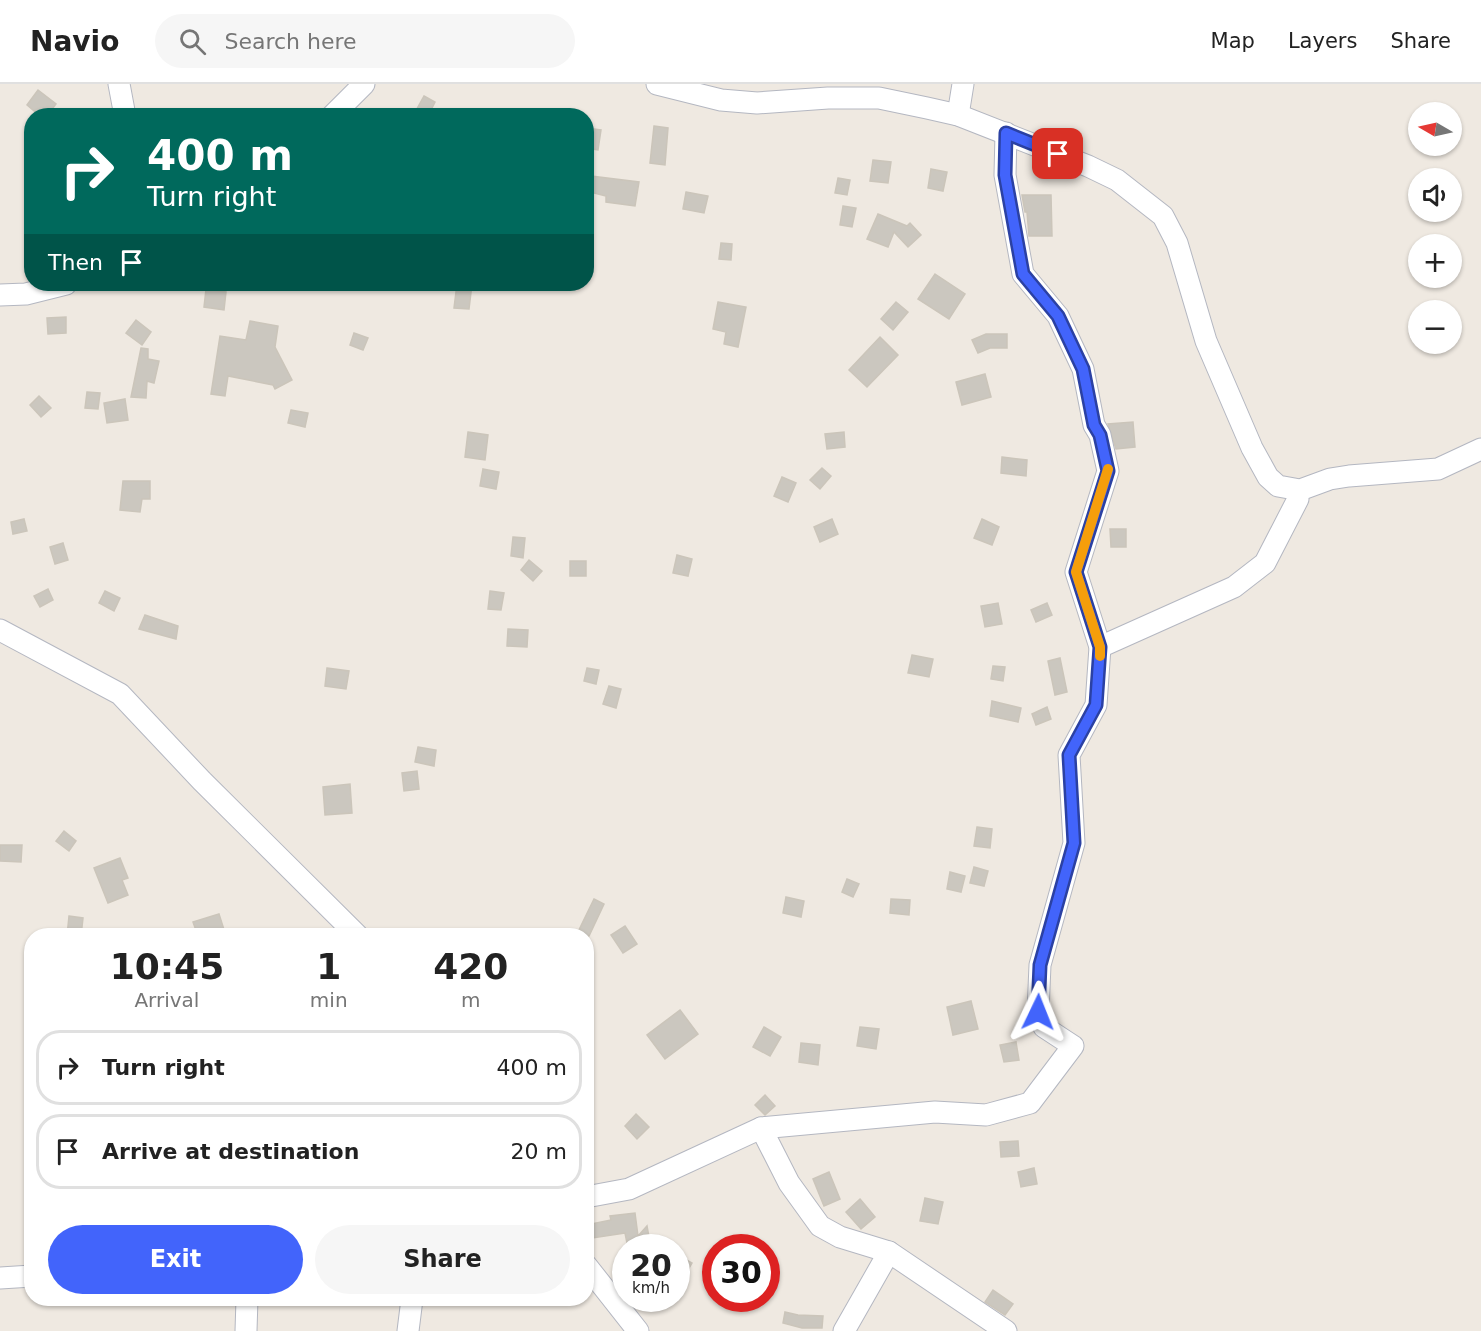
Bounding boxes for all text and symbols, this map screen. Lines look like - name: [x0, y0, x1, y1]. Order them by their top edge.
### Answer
- search box: [155, 14, 575, 68]
- text: Navio: [30, 25, 119, 58]
- icon: search: [176, 25, 209, 58]
- text: Search here: [224, 29, 357, 54]
- text: Map: [1211, 29, 1255, 53]
- text: Layers: [1288, 29, 1357, 53]
- text: Share: [1390, 29, 1451, 53]
- north arrow: [1408, 102, 1462, 156]
- map controls: [1408, 102, 1462, 354]
- pin: [1032, 128, 1083, 179]
- text: 400 m: [147, 131, 293, 180]
- icon: right: [48, 132, 126, 210]
- icon: arrive: [1041, 137, 1074, 170]
- button: sound: [1408, 168, 1462, 222]
- text: Turn right: [147, 181, 276, 212]
- button: +: [1408, 234, 1462, 288]
- icon: arrive: [115, 246, 148, 279]
- text: Then: [48, 250, 103, 275]
- button: −: [1408, 300, 1462, 354]
- text: 10:45: [110, 946, 224, 987]
- text: 1: [316, 946, 341, 987]
- text: 420: [433, 946, 508, 987]
- position arrow: [1006, 980, 1070, 1044]
- text: Arrival: [134, 988, 199, 1012]
- text: min: [310, 988, 348, 1012]
- text: m: [461, 988, 481, 1012]
- icon: right: [51, 1051, 84, 1084]
- text: Turn right: [102, 1055, 225, 1080]
- text: 400 m: [497, 1055, 567, 1080]
- icon: arrive: [51, 1135, 84, 1168]
- text: Arrive at destination: [102, 1139, 359, 1164]
- text: 20 m: [511, 1139, 567, 1164]
- button: Exit: [48, 1225, 303, 1294]
- button: Share: [315, 1225, 570, 1294]
- speed limit sign: 30: [702, 1234, 780, 1312]
- text: 20: [630, 1248, 672, 1283]
- text: km/h: [632, 1279, 670, 1297]

